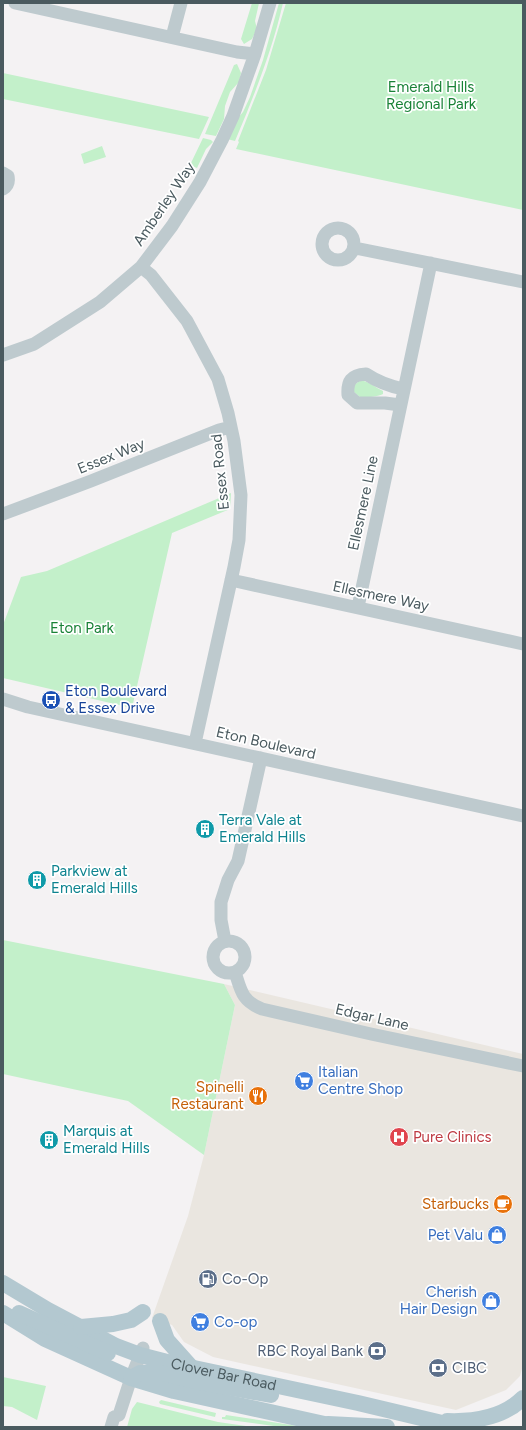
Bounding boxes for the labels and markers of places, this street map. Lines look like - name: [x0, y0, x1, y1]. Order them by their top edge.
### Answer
- place label: Eton Boulevard & Essex Drive: [65, 682, 167, 717]
- bus stop icon: Eton Boulevard & Essex Drive: [40, 689, 62, 711]
- place label: Terra Vale at Emerald Hills: [219, 811, 306, 846]
- building icon: Terra Vale at Emerald Hills: [194, 818, 216, 840]
- place label: Parkview at Emerald Hills: [51, 862, 138, 897]
- building icon: Parkview at Emerald Hills: [26, 869, 48, 891]
- place label: Italian Centre Shop: [318, 1063, 403, 1098]
- supermarket icon: Italian Centre Shop: [293, 1070, 315, 1092]
- place label: Spinelli Restaurant: [171, 1078, 244, 1113]
- restaurant icon: Spinelli Restaurant: [247, 1085, 269, 1107]
- place label: Marquis at Emerald Hills: [63, 1122, 150, 1157]
- hospital icon: Pure Clinics: [388, 1126, 410, 1148]
- place label: Pure Clinics: [413, 1128, 492, 1146]
- building icon: Marquis at Emerald Hills: [38, 1129, 60, 1151]
- cafe icon: Starbucks: [492, 1193, 514, 1215]
- place label: Starbucks: [422, 1195, 489, 1213]
- shop icon: Pet Valu: [486, 1224, 508, 1246]
- place label: Pet Valu: [428, 1226, 483, 1244]
- fuel station icon: Co-Op: [197, 1268, 219, 1290]
- place label: Co-Op: [222, 1270, 268, 1288]
- place label: Cherish Hair Design: [400, 1283, 477, 1318]
- shop icon: Cherish Hair Design: [480, 1290, 502, 1312]
- supermarket icon: Co-op: [189, 1311, 211, 1333]
- place label: Co-op: [214, 1313, 257, 1331]
- bank icon: RBC Royal Bank: [366, 1340, 388, 1362]
- place label: RBC Royal Bank: [257, 1342, 364, 1360]
- bank icon: CIBC: [427, 1357, 449, 1379]
- place label: CIBC: [452, 1359, 487, 1377]

